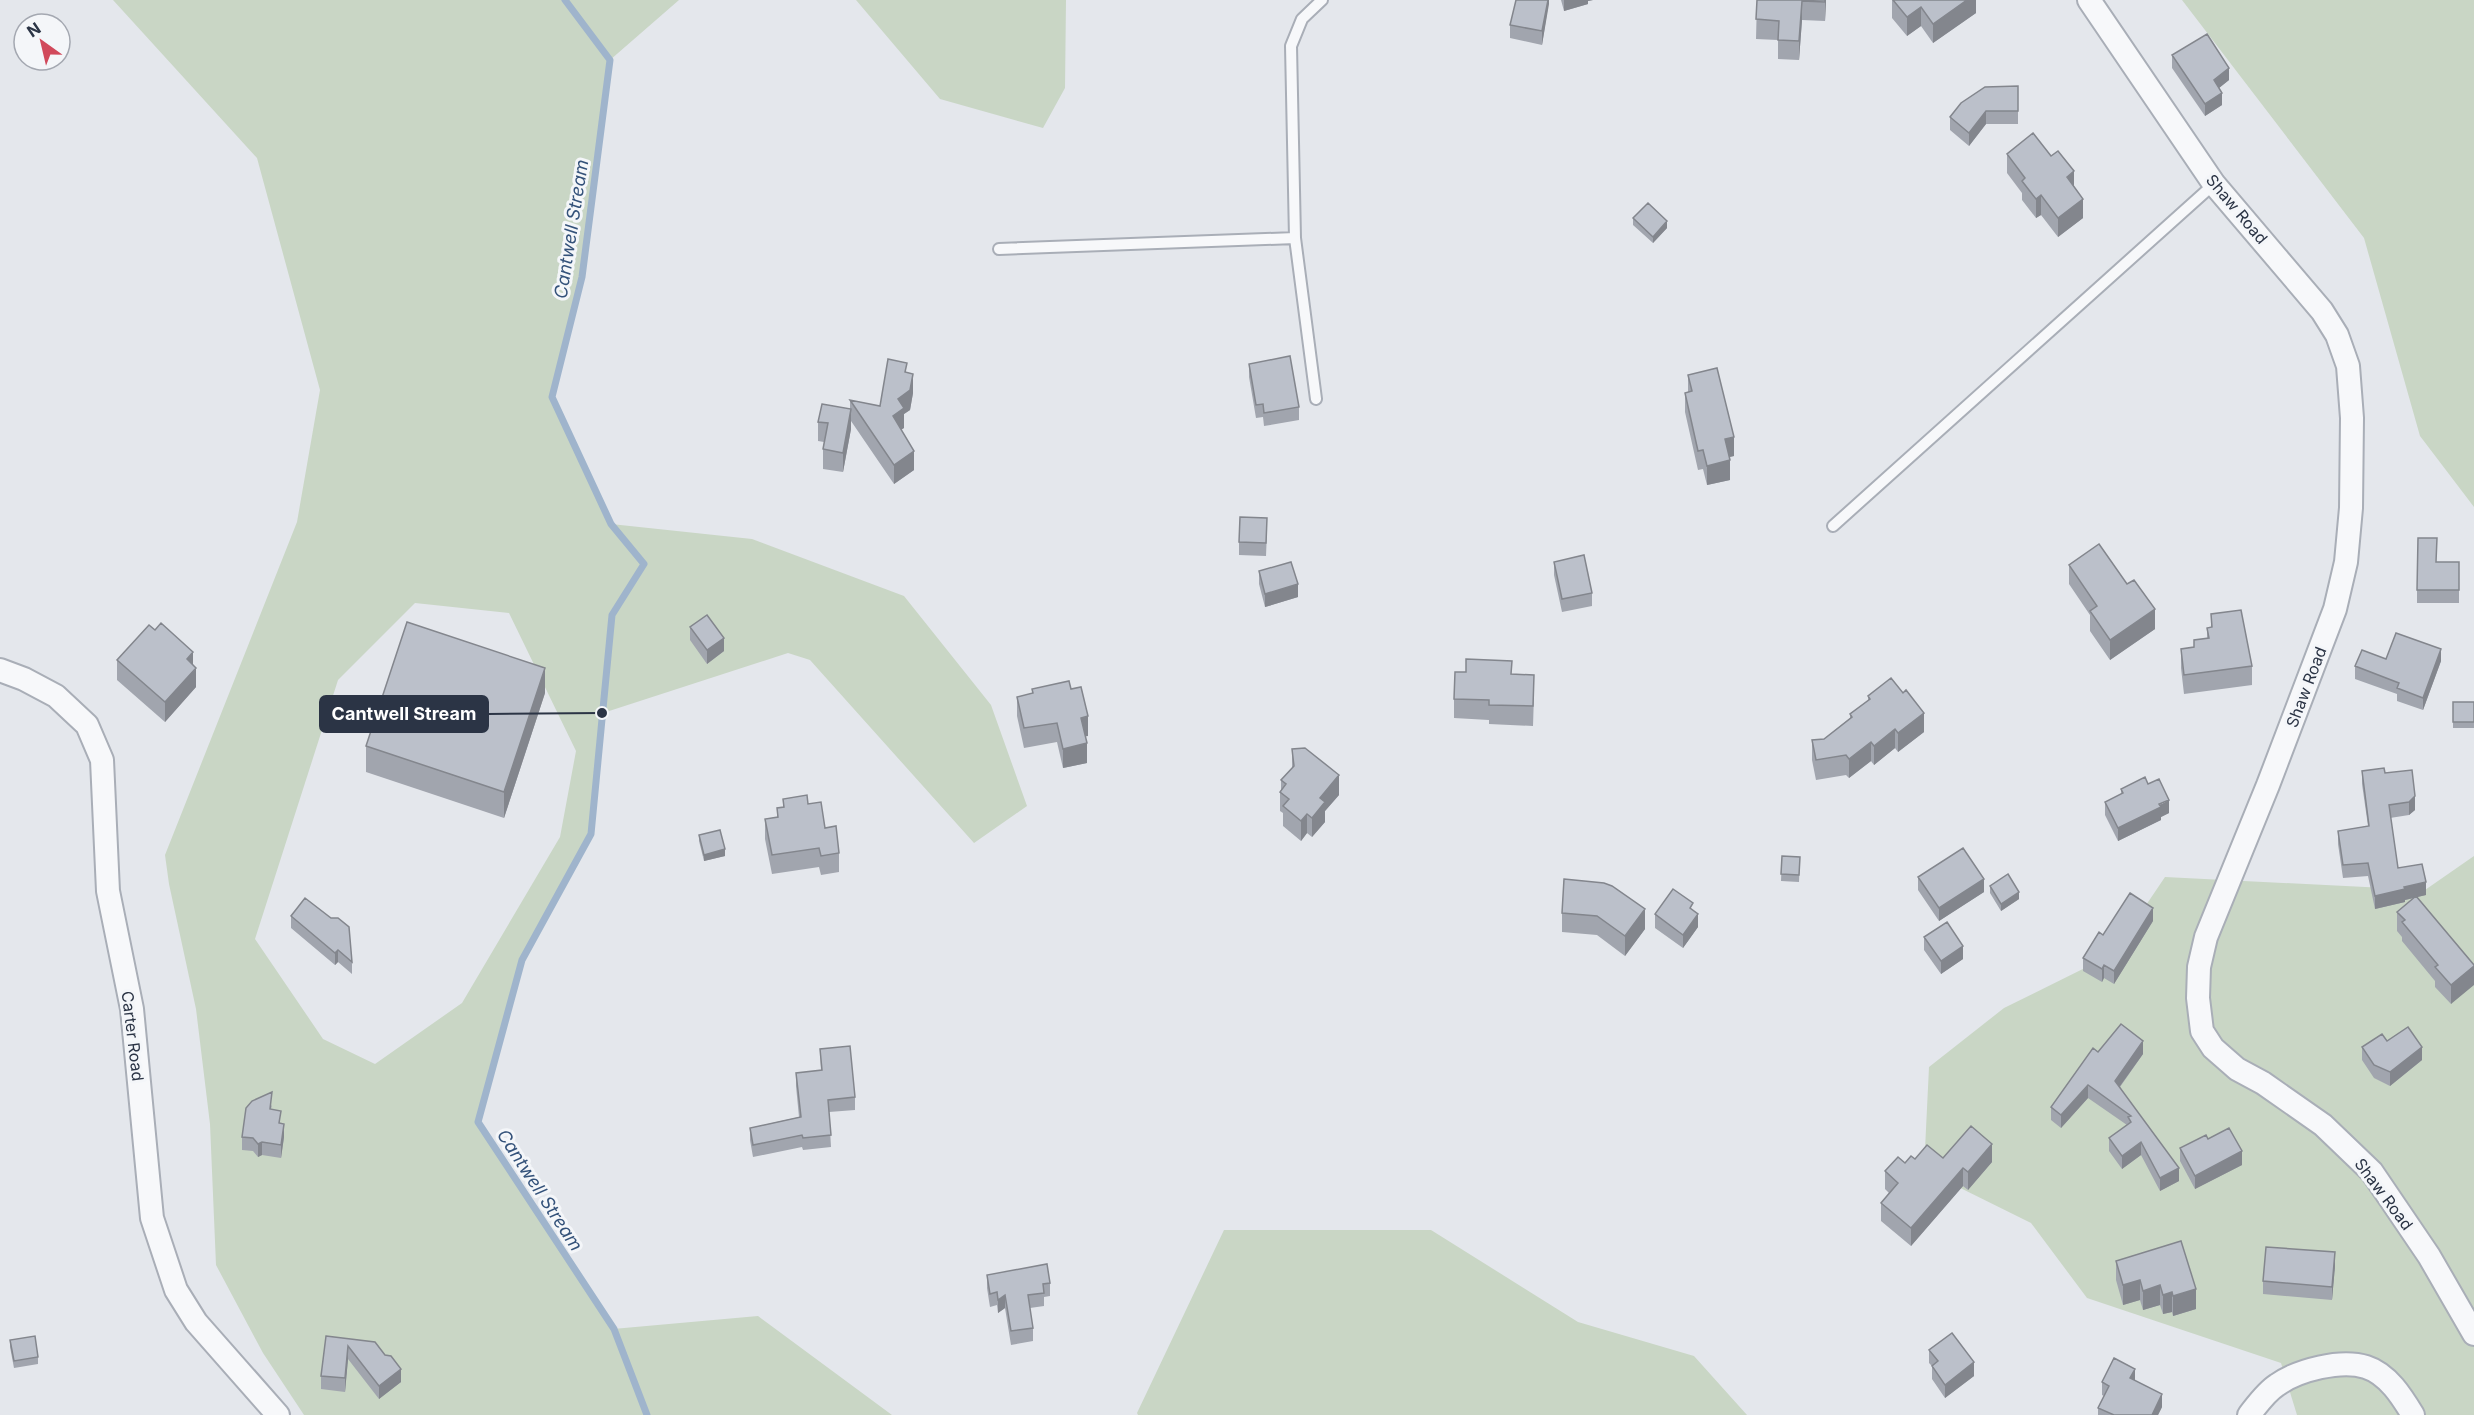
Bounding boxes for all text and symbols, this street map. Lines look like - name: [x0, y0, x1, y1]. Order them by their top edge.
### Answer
- north arrow: [12, 12, 72, 72]
- text: N: [23, 18, 44, 41]
- water label: Cantwell Stream: [550, 158, 592, 300]
- street label: Shaw Road: [2202, 170, 2272, 248]
- street label: Shaw Road: [2281, 644, 2331, 730]
- callout: Cantwell Stream: [320, 696, 488, 732]
- text: Cantwell Stream: [332, 703, 476, 724]
- street label: Carter Road: [118, 990, 148, 1082]
- water label: Cantwell Stream: [493, 1125, 587, 1255]
- street label: Shaw Road: [2350, 1154, 2418, 1234]

